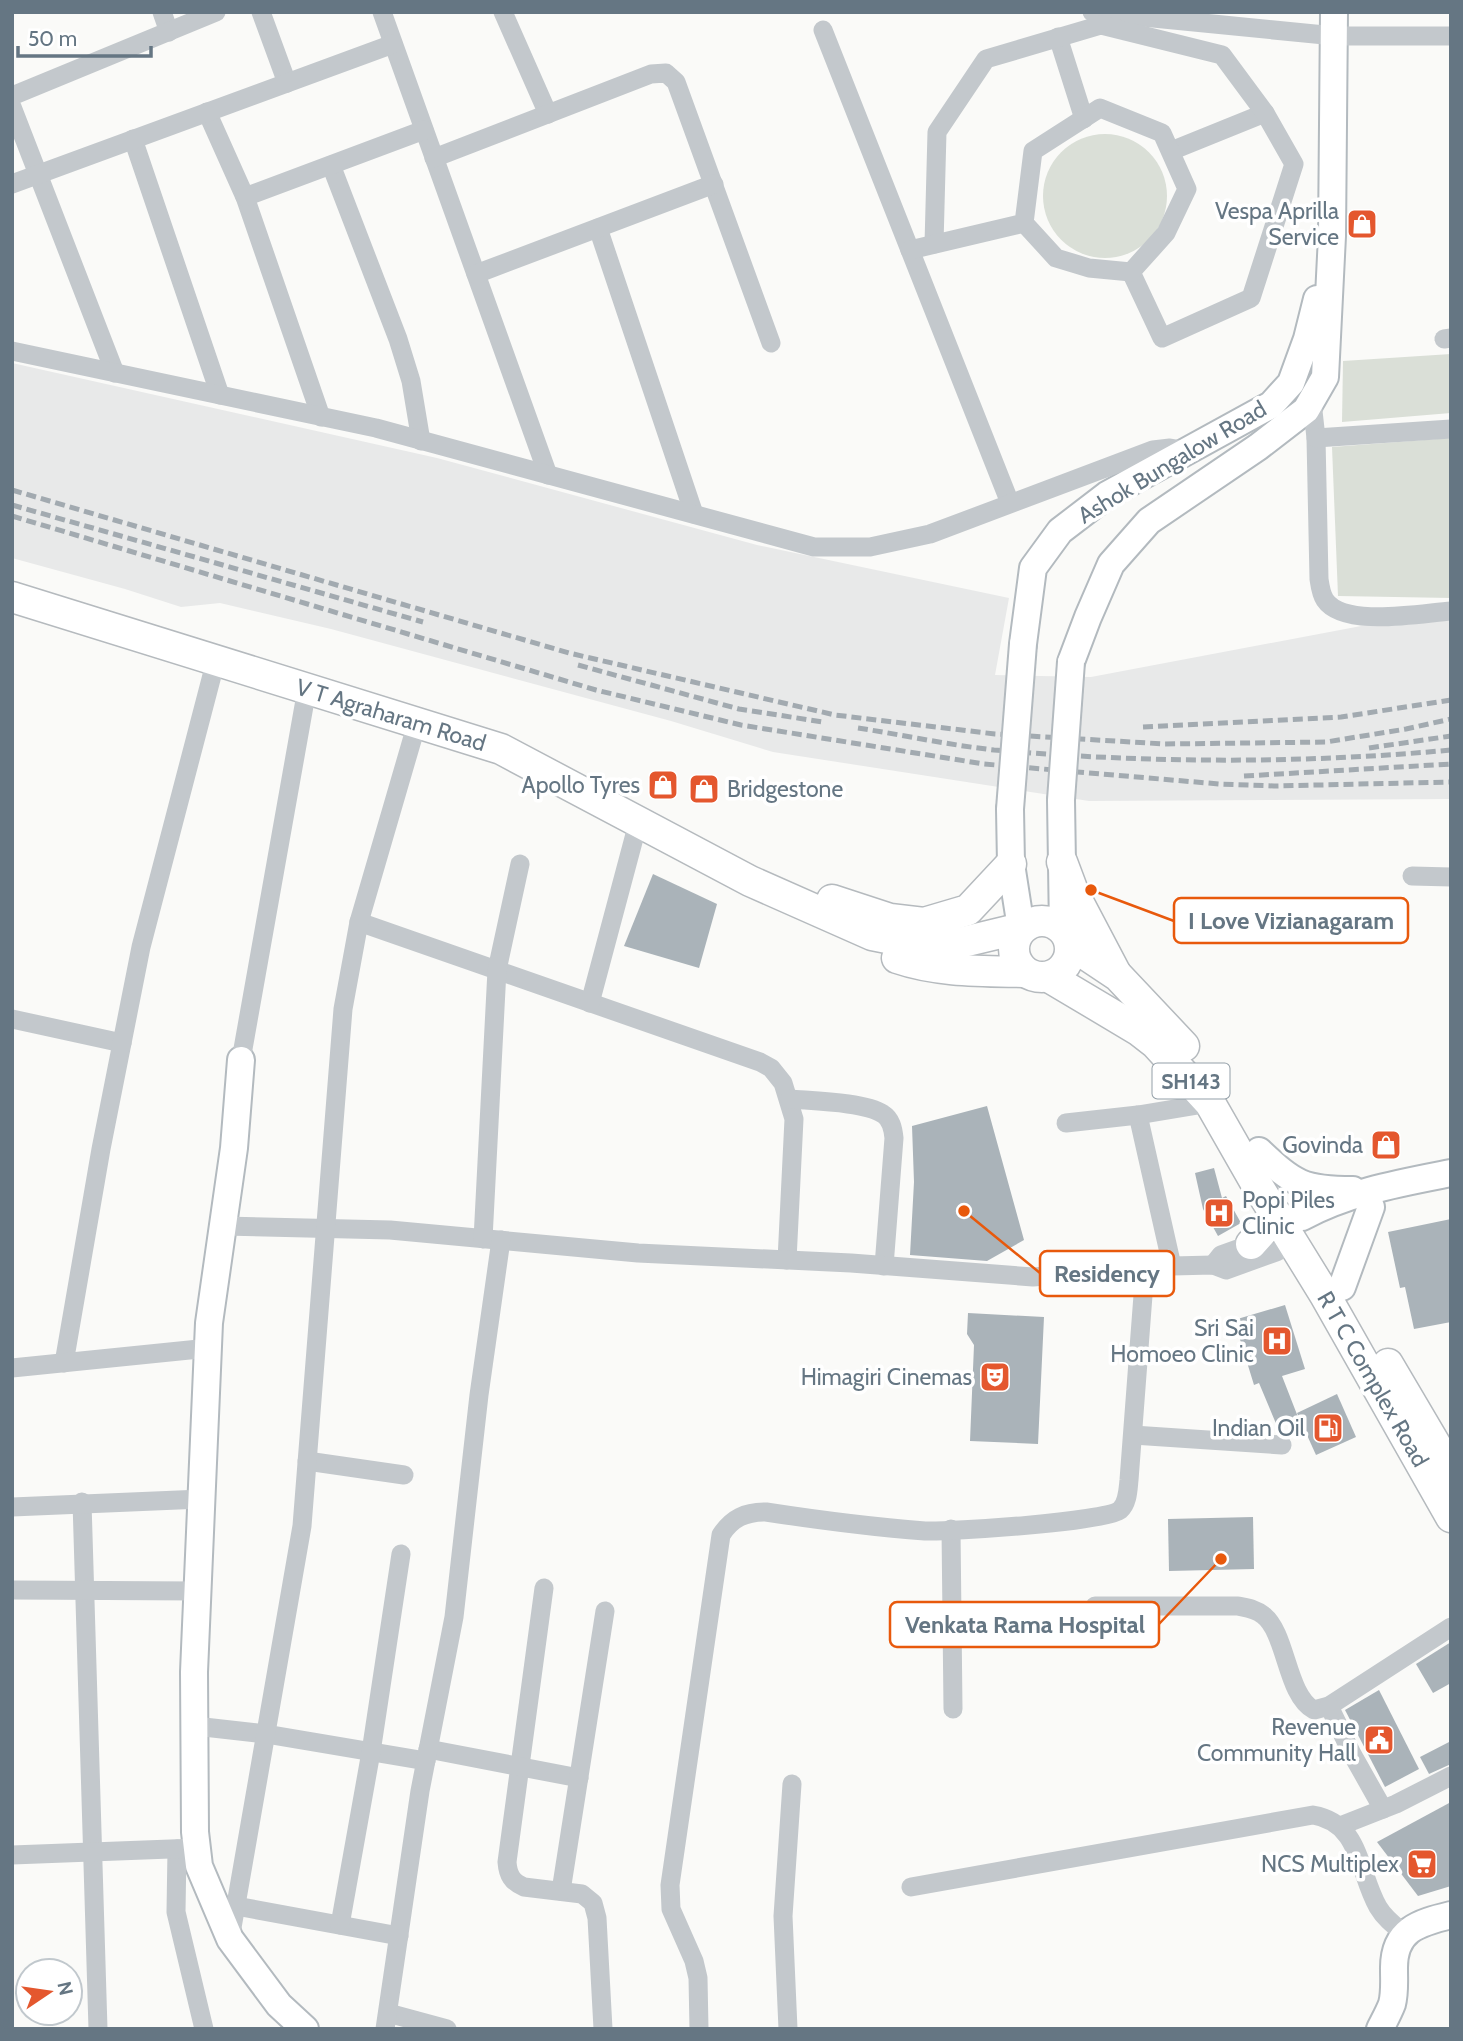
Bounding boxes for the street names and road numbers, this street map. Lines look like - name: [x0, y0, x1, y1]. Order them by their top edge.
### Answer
- street label: Ashok Bungalow Road: [1073, 395, 1271, 529]
- street label: V T Agraharam Road: [293, 673, 489, 757]
- road number: SH143: [1152, 1064, 1230, 1098]
- street label: R T C Complex Road: [1311, 1286, 1435, 1472]

